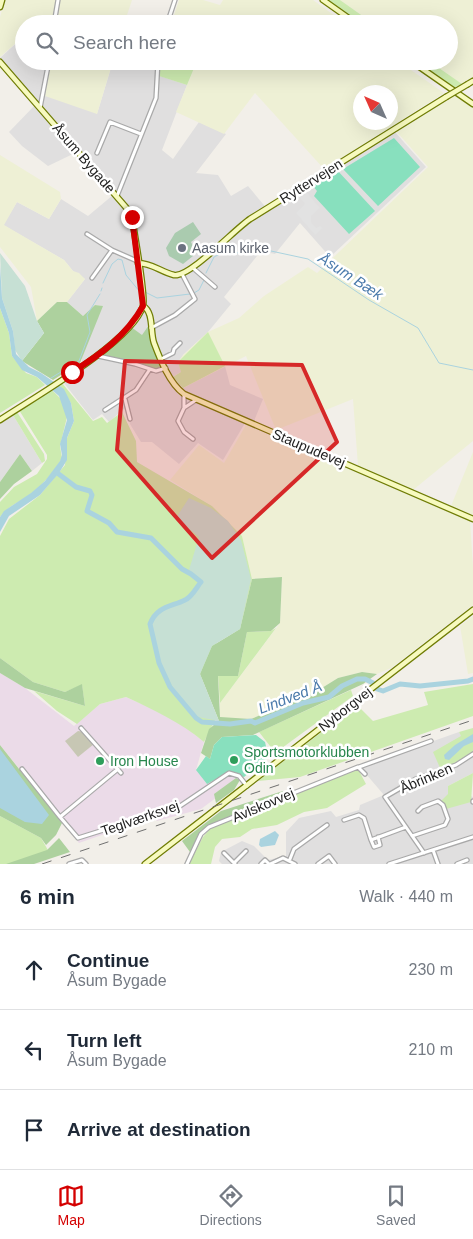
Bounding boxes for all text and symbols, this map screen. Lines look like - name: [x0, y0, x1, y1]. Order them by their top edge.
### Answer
- search box: [15, 15, 458, 70]
- icon: search: [33, 29, 61, 57]
- text: Search here: [73, 32, 177, 53]
- north arrow: [353, 85, 398, 130]
- street label: Åsum Bygade: [49, 120, 119, 196]
- street label: Ryttervejen: [277, 155, 345, 207]
- route end: [121, 206, 144, 229]
- place label: Aasum kirke: [192, 240, 269, 256]
- marker: Aasum kirke: [176, 242, 188, 254]
- water label: Åsum Bæk: [315, 248, 388, 304]
- route start: [61, 361, 84, 384]
- street label: Staupudevej: [270, 425, 348, 471]
- water label: Lindved Å: [256, 677, 324, 717]
- street label: Nyborgvej: [315, 683, 375, 735]
- place label: Sportsmotorklubben Odin: [244, 744, 369, 776]
- place label: Iron House: [110, 753, 179, 769]
- marker: Sportsmotorklubben Odin: [228, 754, 240, 766]
- marker: Iron House: [94, 755, 106, 767]
- street label: Åbrinken: [397, 760, 455, 796]
- street label: Avlskovvej: [230, 785, 296, 825]
- street label: Teglværksvej: [99, 797, 181, 839]
- text: 6 min: [20, 885, 75, 908]
- text: Walk · 440 m: [359, 888, 453, 905]
- text: Continue: [67, 950, 149, 971]
- icon: ahead: [20, 956, 48, 984]
- text: 230 m: [409, 961, 453, 978]
- text: Åsum Bygade: [67, 972, 167, 989]
- text: Turn left: [67, 1030, 142, 1051]
- icon: left: [20, 1036, 48, 1064]
- text: 210 m: [409, 1041, 453, 1058]
- text: Åsum Bygade: [67, 1052, 167, 1069]
- icon: arrive: [20, 1116, 48, 1144]
- text: Arrive at destination: [67, 1119, 251, 1140]
- tab: Map: [57, 1182, 85, 1228]
- tab: Directions: [200, 1182, 262, 1228]
- tab: Saved: [376, 1182, 416, 1228]

